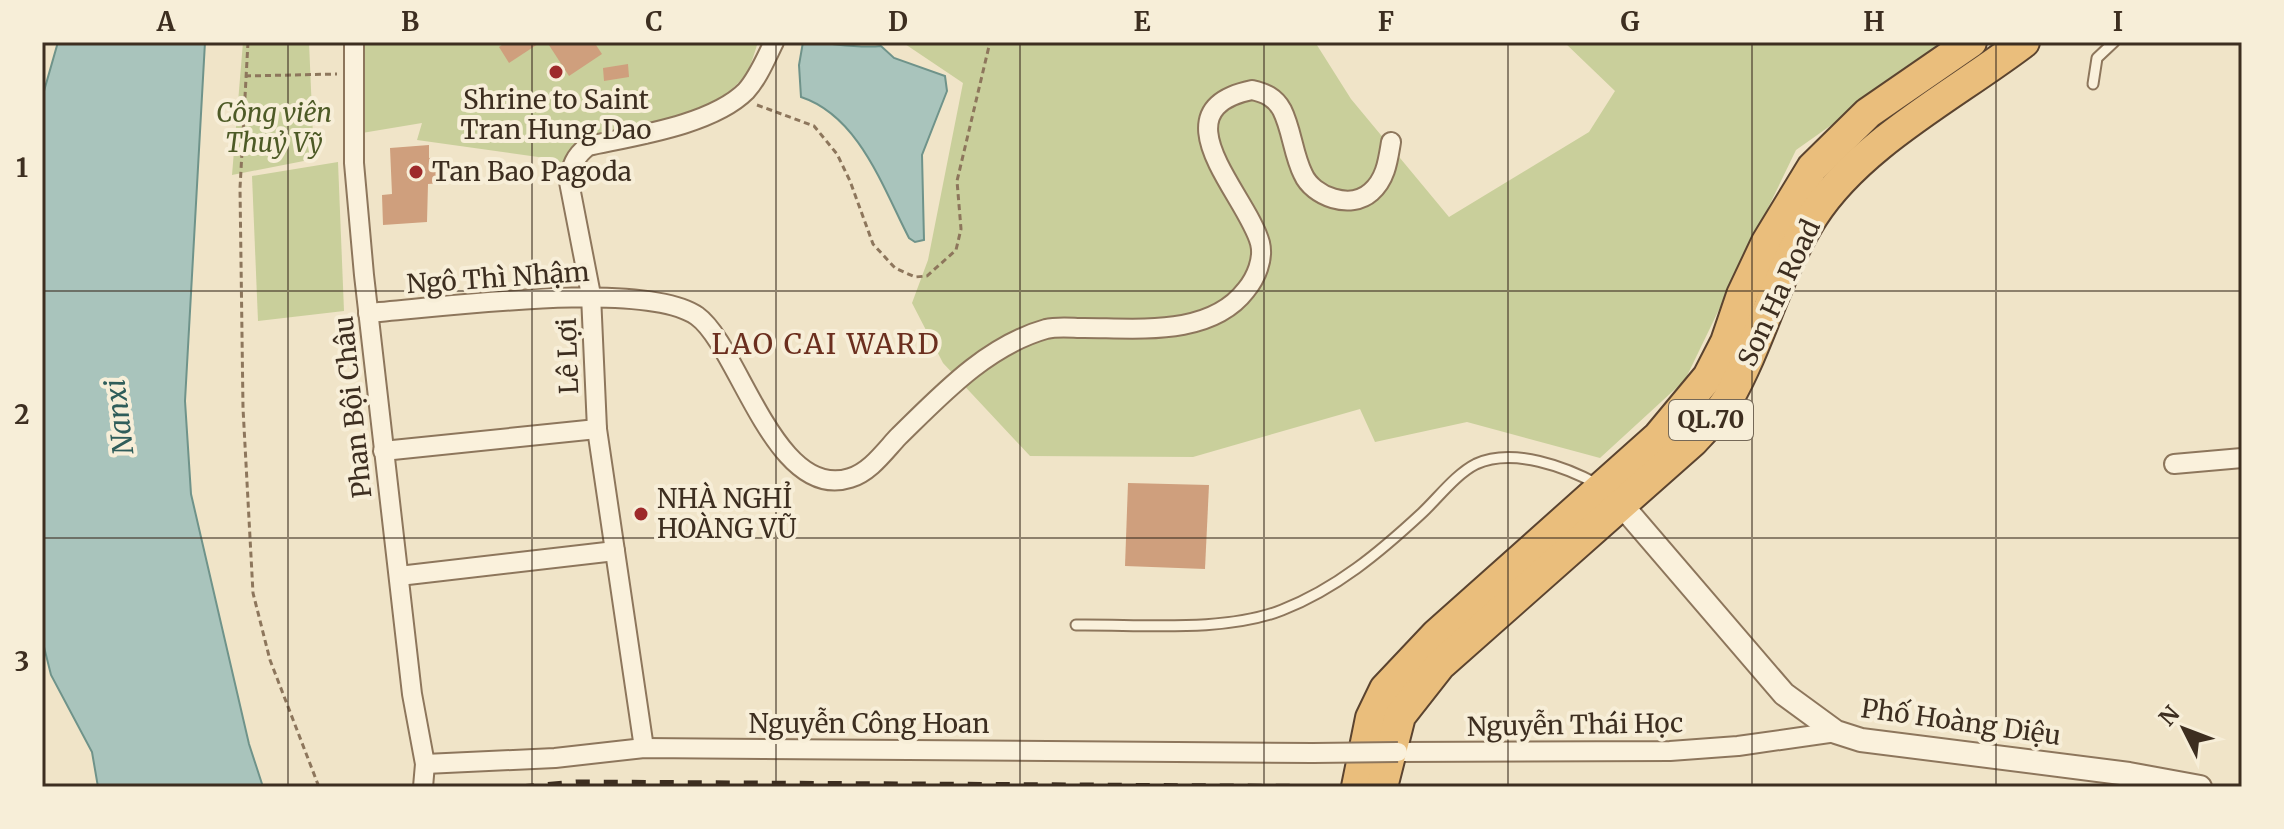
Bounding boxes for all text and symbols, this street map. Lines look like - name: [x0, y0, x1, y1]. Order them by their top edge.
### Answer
- text: A: [156, 5, 176, 38]
- text: B: [401, 5, 419, 38]
- text: C: [645, 5, 663, 38]
- text: D: [888, 5, 908, 38]
- text: E: [1134, 5, 1151, 38]
- text: F: [1378, 5, 1394, 38]
- text: G: [1621, 5, 1640, 38]
- text: H: [1863, 5, 1885, 38]
- text: I: [2113, 5, 2123, 38]
- marker: Shrine to Saint Tran Hung Dao: [547, 63, 565, 81]
- place label: Shrine to Saint Tran Hung Dao: [461, 83, 651, 146]
- park label: Công viên Thuỷ Vỹ: [216, 96, 332, 159]
- text: 1: [16, 151, 28, 184]
- place label: Tan Bao Pagoda: [432, 155, 632, 188]
- marker: Tan Bao Pagoda: [407, 163, 425, 181]
- street label: Son Ha Road: [1730, 214, 1827, 371]
- street label: Ngô Thì Nhậm: [405, 255, 591, 300]
- street label: Phan Bội Châu: [327, 314, 378, 500]
- street label: Lê Lợi: [550, 317, 585, 395]
- district label: LAO CAI WARD: [712, 326, 940, 362]
- water label: Nanxi: [97, 377, 141, 457]
- text: 2: [14, 398, 30, 431]
- road number: QL.70: [1669, 400, 1753, 440]
- place label: NHÀ NGHỈ HOÀNG VŨ: [657, 481, 797, 545]
- marker: NHÀ NGHỈ HOÀNG VŨ: [632, 505, 650, 523]
- text: 3: [15, 645, 29, 678]
- north arrow: [2144, 689, 2224, 769]
- street label: Phố Hoàng Diệu: [1859, 691, 2063, 752]
- text: N: [2153, 699, 2186, 731]
- street label: Nguyễn Thái Học: [1466, 706, 1684, 743]
- street label: Nguyễn Công Hoan: [749, 707, 989, 740]

